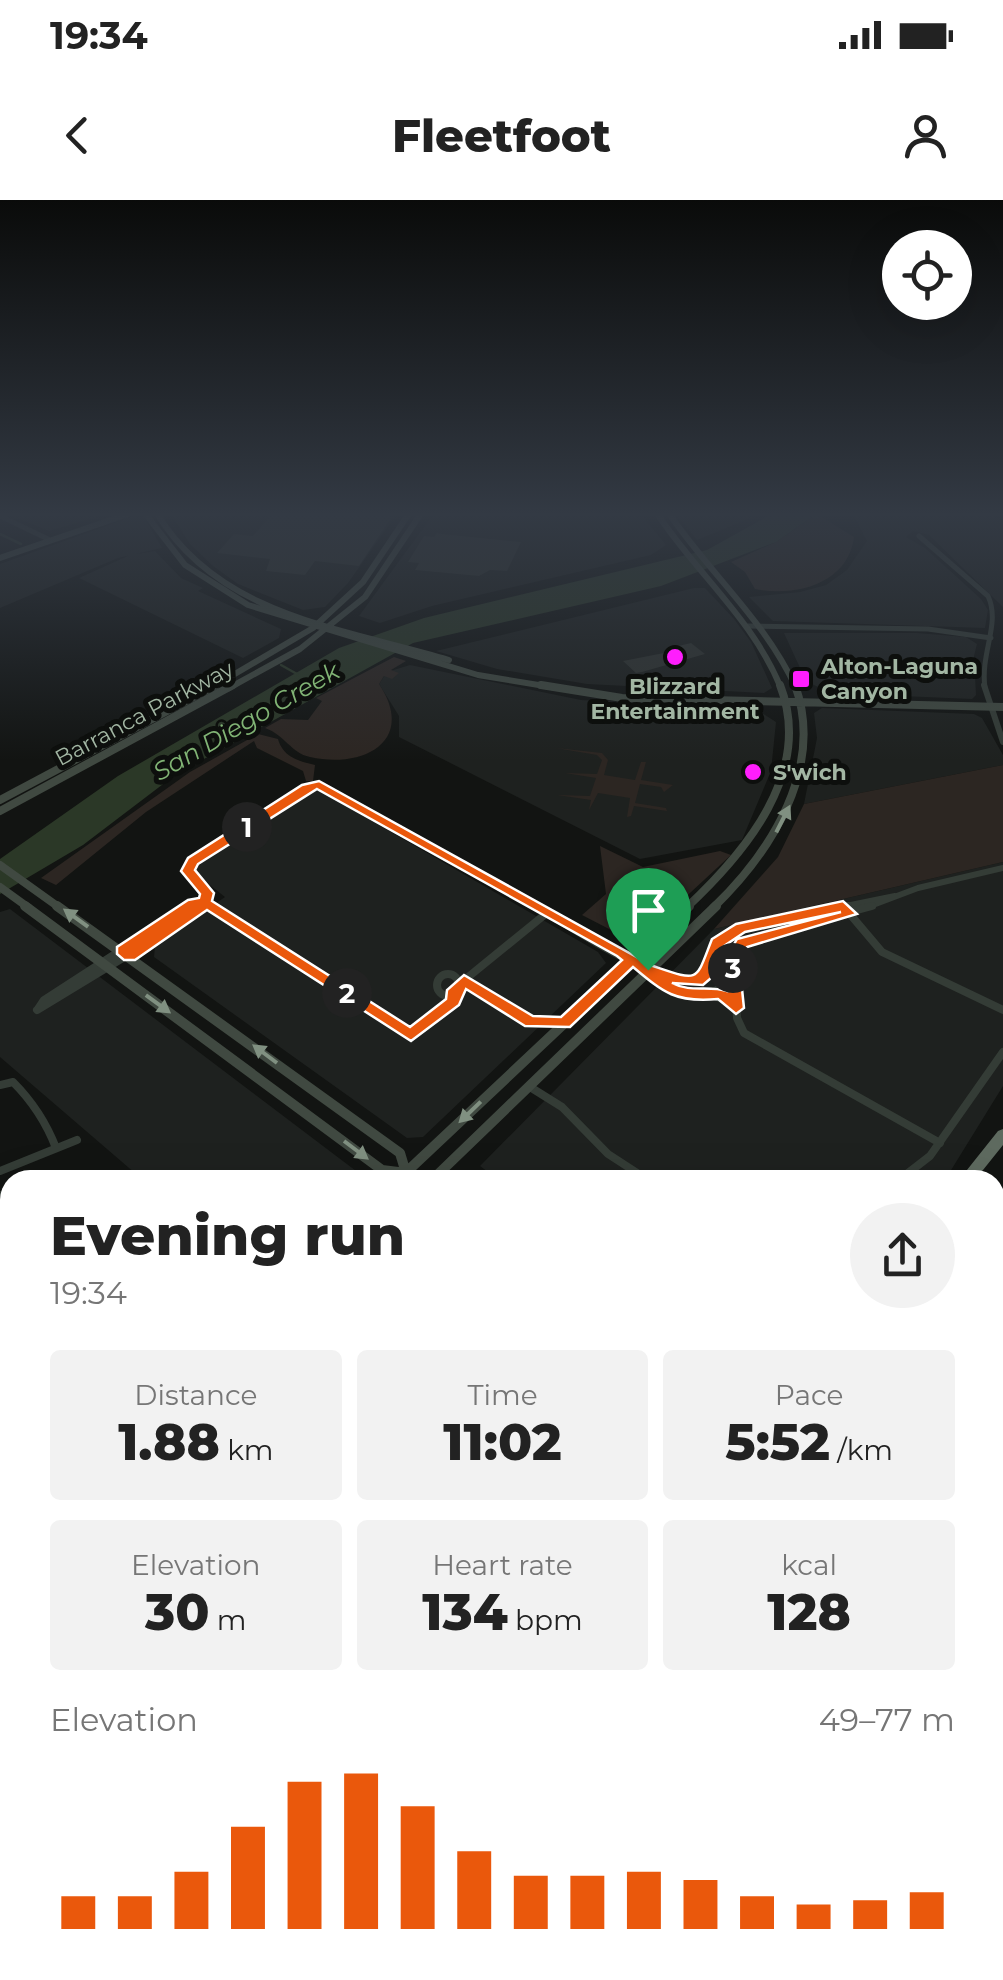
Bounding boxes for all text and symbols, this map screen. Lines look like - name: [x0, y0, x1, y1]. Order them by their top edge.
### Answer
- text: 19:34: [50, 12, 148, 59]
- icon: back: [50, 108, 105, 163]
- text: Fleetfoot: [392, 108, 611, 163]
- icon: person: [898, 108, 953, 163]
- map controls: [882, 230, 972, 320]
- button: locate: [882, 230, 972, 320]
- marker: Blizzard Entertainment: [664, 646, 686, 668]
- place label: Alton-Laguna Canyon: [820, 653, 978, 705]
- street label: Barranca Parkway: [50, 655, 238, 772]
- water label: San Diego Creek: [147, 655, 346, 787]
- marker: Alton-Laguna Canyon: [790, 668, 812, 690]
- place label: Blizzard Entertainment: [590, 673, 760, 725]
- place label: S'wich: [773, 759, 847, 786]
- marker: S'wich: [742, 761, 764, 783]
- pin: 1: [222, 802, 272, 852]
- one-way arrow: [774, 804, 791, 833]
- text: 1: [242, 810, 252, 844]
- pin: [606, 868, 691, 971]
- icon: arrive: [621, 883, 676, 938]
- one-way arrow: [63, 909, 90, 928]
- pin: 3: [708, 943, 758, 993]
- text: 3: [725, 951, 741, 985]
- pin: 2: [322, 968, 372, 1018]
- text: 2: [339, 976, 355, 1010]
- one-way arrow: [145, 993, 171, 1013]
- one-way arrow: [252, 1044, 278, 1064]
- one-way arrow: [458, 1100, 482, 1123]
- one-way arrow: [343, 1140, 369, 1160]
- text: Evening run: [50, 1202, 405, 1269]
- button: share: [850, 1203, 955, 1308]
- text: 19:34: [50, 1273, 127, 1312]
- text: Distance: [134, 1378, 257, 1412]
- text: Time: [467, 1378, 538, 1412]
- text: Pace: [775, 1378, 843, 1412]
- text: 1.88: [118, 1412, 220, 1473]
- text: 11:02: [443, 1412, 562, 1473]
- text: 5:52: [725, 1412, 830, 1473]
- text: km: [220, 1433, 274, 1467]
- text: /km: [830, 1433, 893, 1467]
- text: Elevation: [131, 1548, 261, 1582]
- text: Heart rate: [432, 1548, 573, 1582]
- text: kcal: [781, 1548, 837, 1582]
- text: 30: [145, 1582, 210, 1643]
- text: 134: [422, 1582, 508, 1643]
- text: 128: [767, 1582, 851, 1643]
- text: m: [210, 1603, 247, 1637]
- text: bpm: [508, 1603, 583, 1637]
- text: Elevation: [50, 1700, 198, 1739]
- text: 49–77 m: [819, 1700, 955, 1739]

